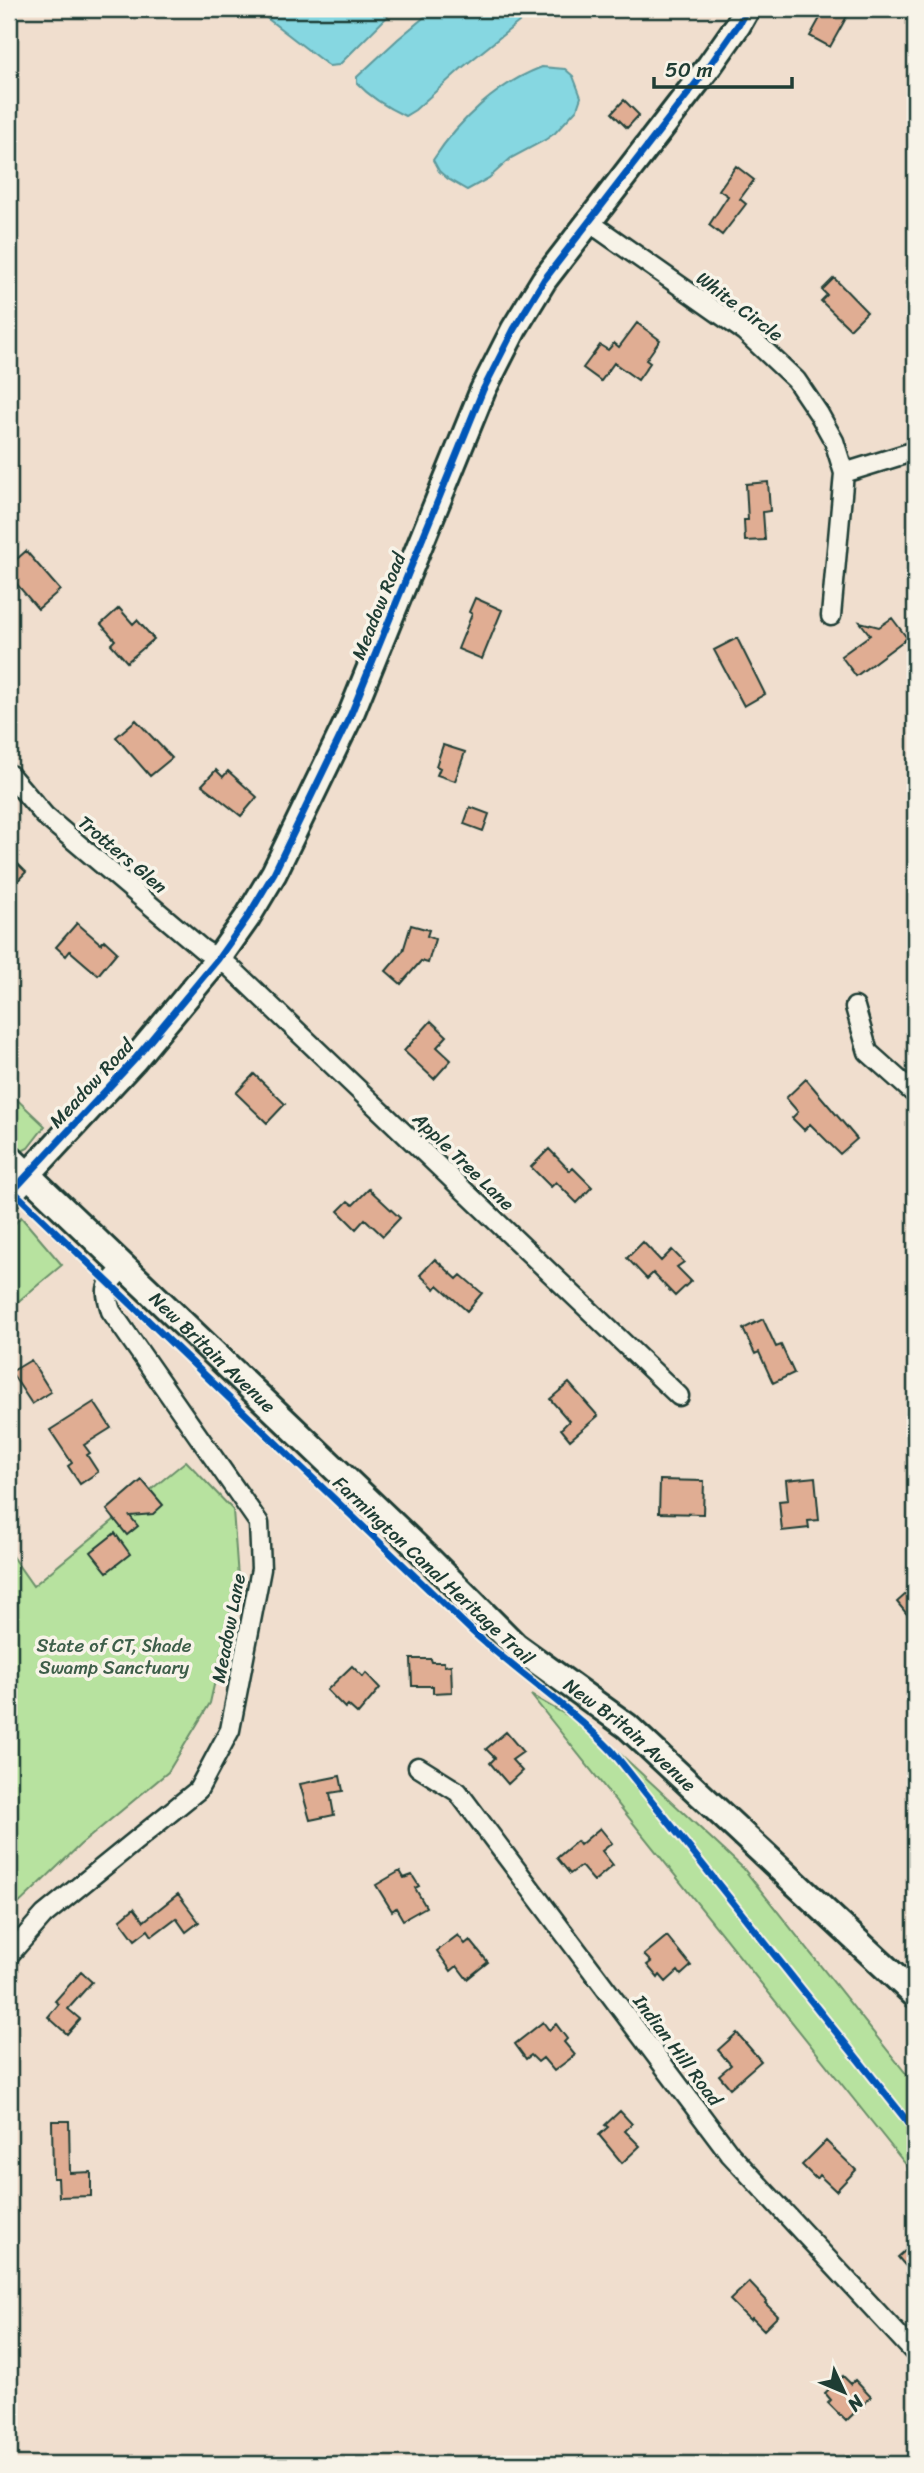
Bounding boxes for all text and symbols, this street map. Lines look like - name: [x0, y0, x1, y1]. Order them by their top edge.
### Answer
- scale bar: [654, 46, 793, 90]
- text: 50 m: [665, 51, 713, 89]
- street label: White Circle: [689, 262, 791, 351]
- street label: Meadow Road: [342, 546, 416, 665]
- street label: Trotters Glen: [70, 807, 175, 902]
- street label: Meadow Road: [41, 1029, 143, 1136]
- street label: Apple Tree Lane: [404, 1103, 523, 1219]
- street label: New Britain Avenue: [141, 1283, 284, 1421]
- street label: Farmington Canal Heritage Trail: [325, 1467, 543, 1674]
- street label: Meadow Lane: [202, 1570, 255, 1686]
- park label: State of CT, Shade Swamp Sanctuary: [37, 1629, 192, 1684]
- street label: New Britain Avenue: [556, 1669, 704, 1800]
- street label: Indian Hill Road: [624, 1986, 732, 2115]
- north arrow: [808, 2358, 878, 2428]
- text: N: [839, 2387, 873, 2420]

